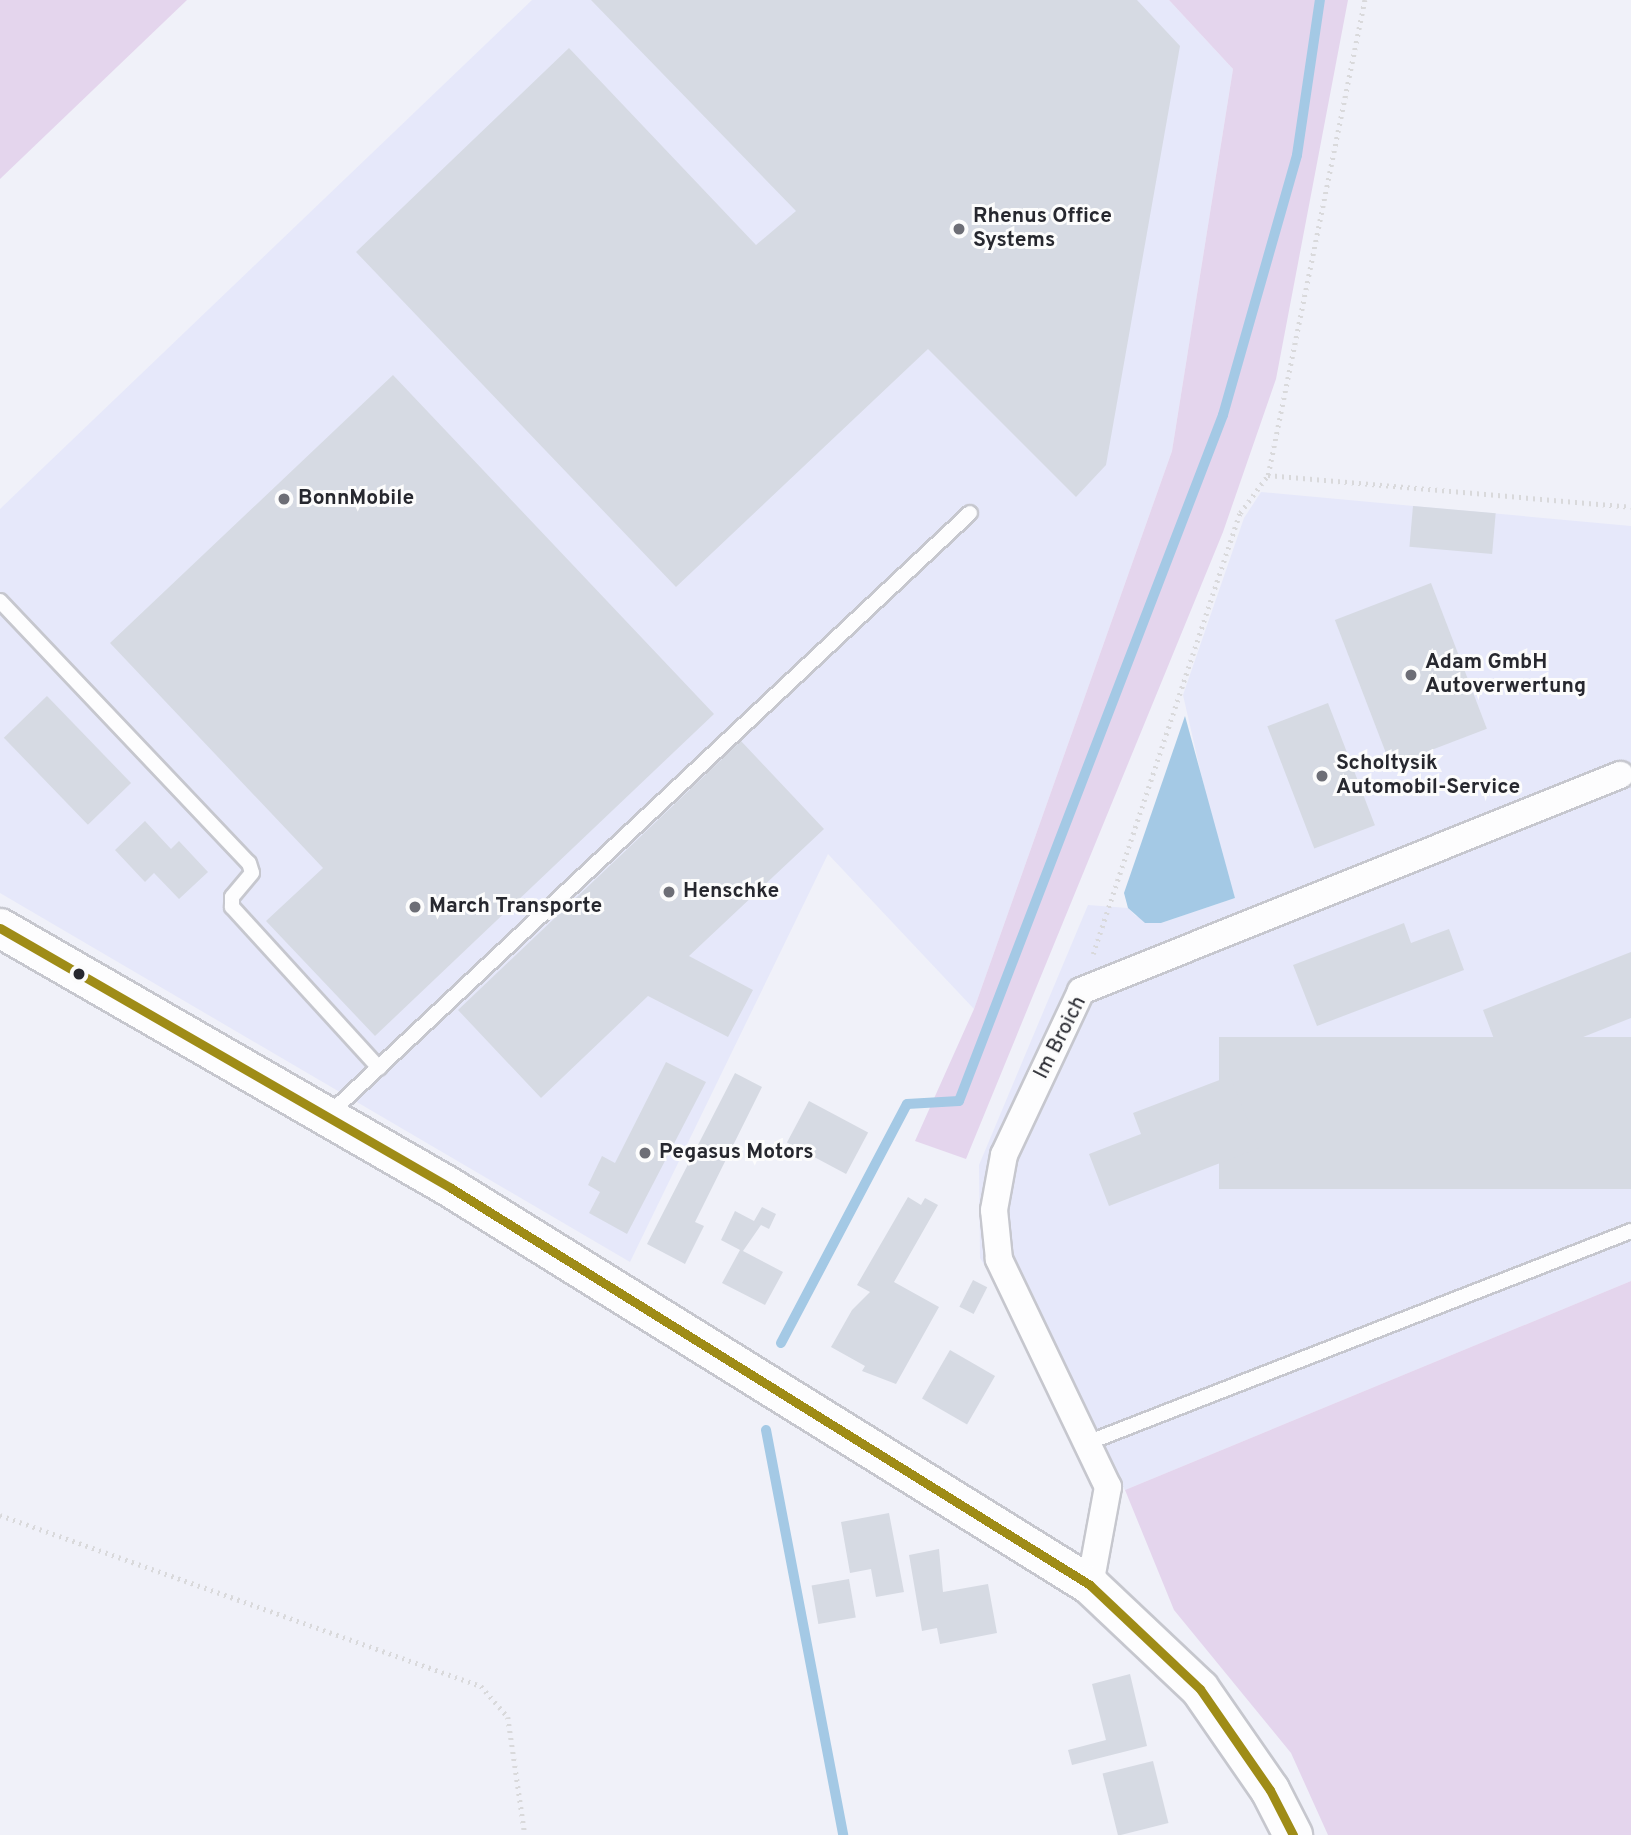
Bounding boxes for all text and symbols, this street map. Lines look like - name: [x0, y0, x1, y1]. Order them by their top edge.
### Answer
- place label: Rhenus Office Systems: [973, 204, 1112, 254]
- marker: Rhenus Office Systems: [951, 221, 967, 237]
- place label: BonnMobile: [298, 486, 414, 512]
- marker: BonnMobile: [276, 491, 292, 507]
- place label: Adam GmbH Autoverwertung: [1425, 650, 1586, 700]
- marker: Adam GmbH Autoverwertung: [1403, 667, 1419, 683]
- place label: Scholtysik Automobil-Service: [1336, 751, 1520, 801]
- marker: Scholtysik Automobil-Service: [1314, 768, 1330, 784]
- place label: Henschke: [683, 879, 779, 905]
- marker: Henschke: [661, 884, 677, 900]
- place label: March Transporte: [429, 894, 602, 920]
- marker: March Transporte: [407, 899, 423, 915]
- unlabelled marker: [72, 967, 86, 981]
- street label: Im Broich: [1029, 992, 1093, 1084]
- place label: Pegasus Motors: [659, 1140, 814, 1166]
- marker: Pegasus Motors: [637, 1145, 653, 1161]

